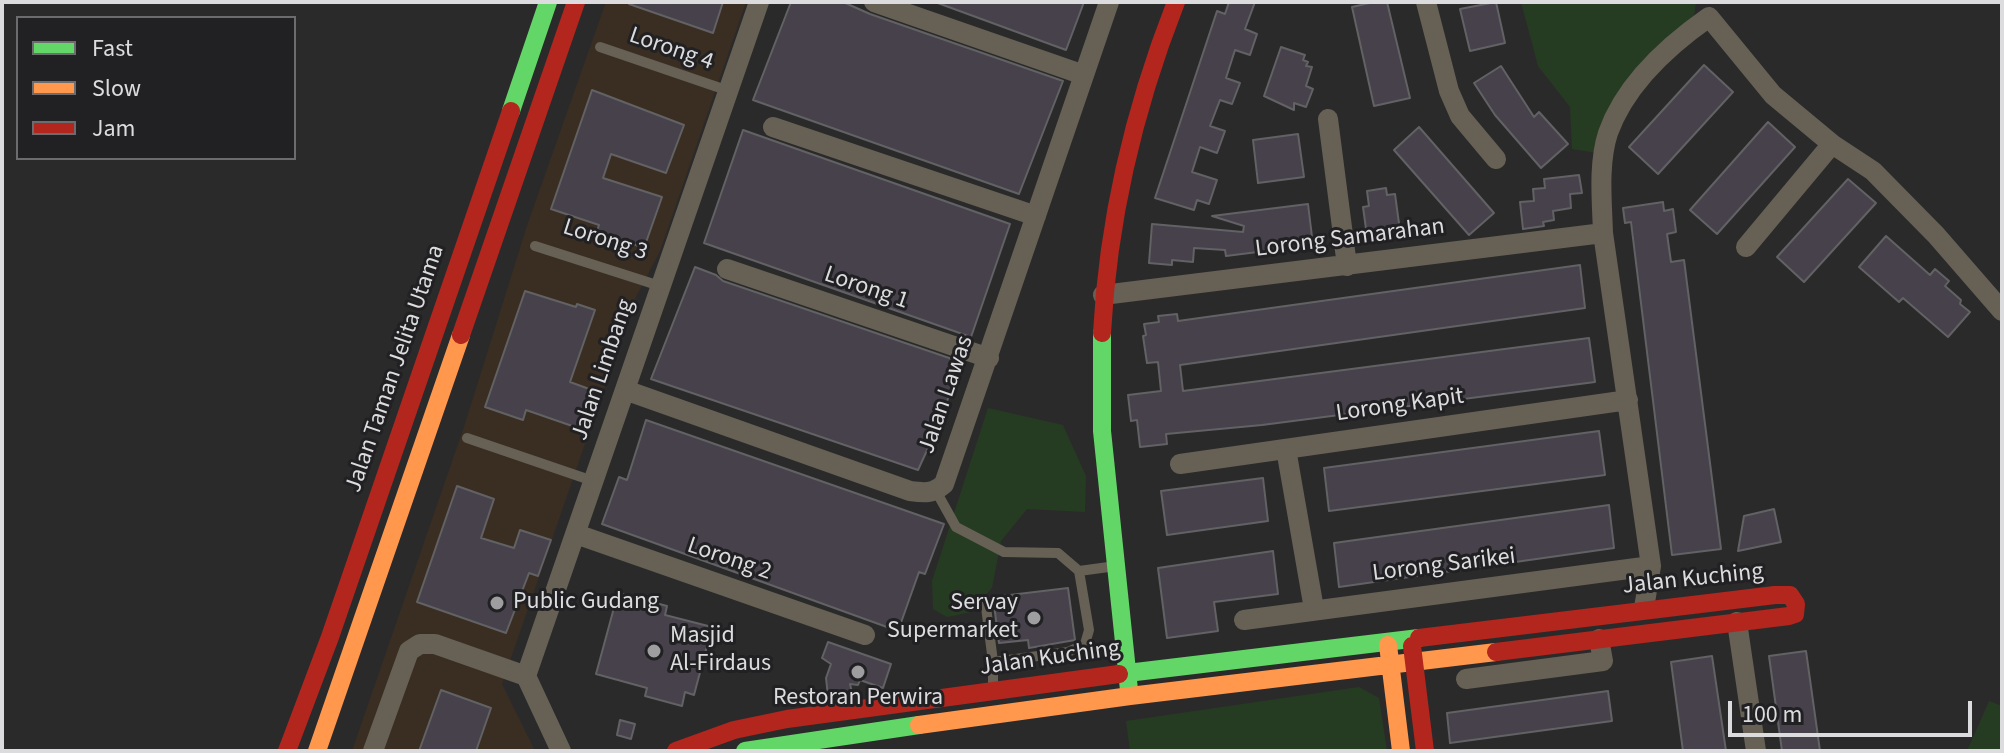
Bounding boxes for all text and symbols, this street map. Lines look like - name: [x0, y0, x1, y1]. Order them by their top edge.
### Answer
- legend: [16, 16, 296, 160]
- street label: Lorong 4: [625, 22, 717, 78]
- text: Fast: [92, 31, 133, 66]
- text: Slow: [92, 71, 141, 106]
- text: Jam: [92, 111, 136, 146]
- street label: Lorong Samarahan: [1254, 213, 1446, 265]
- street label: Lorong 3: [559, 214, 651, 268]
- street label: Jalan Taman Jelita Utama: [340, 241, 452, 497]
- street label: Lorong 1: [820, 261, 912, 317]
- street label: Jalan Limbang: [566, 296, 642, 444]
- street label: Jalan Lawas: [913, 332, 981, 458]
- street label: Lorong Kapit: [1334, 383, 1466, 429]
- street label: Lorong 2: [683, 532, 775, 588]
- street label: Lorong Sarikei: [1371, 543, 1517, 589]
- street label: Jalan Kuching: [1621, 558, 1765, 602]
- place label: Public Gudang: [513, 589, 659, 617]
- place label: Servay Supermarket: [887, 590, 1018, 646]
- marker: Public Gudang: [488, 594, 506, 612]
- marker: Servay Supermarket: [1025, 609, 1043, 627]
- place label: Masjid Al-Firdaus: [670, 623, 771, 679]
- street label: Jalan Kuching: [978, 635, 1122, 683]
- marker: Masjid Al-Firdaus: [645, 642, 663, 660]
- marker: Restoran Perwira: [849, 663, 867, 681]
- place label: Restoran Perwira: [773, 685, 943, 713]
- scale bar: [1732, 685, 1976, 735]
- text: 100 m: [1742, 697, 1802, 732]

